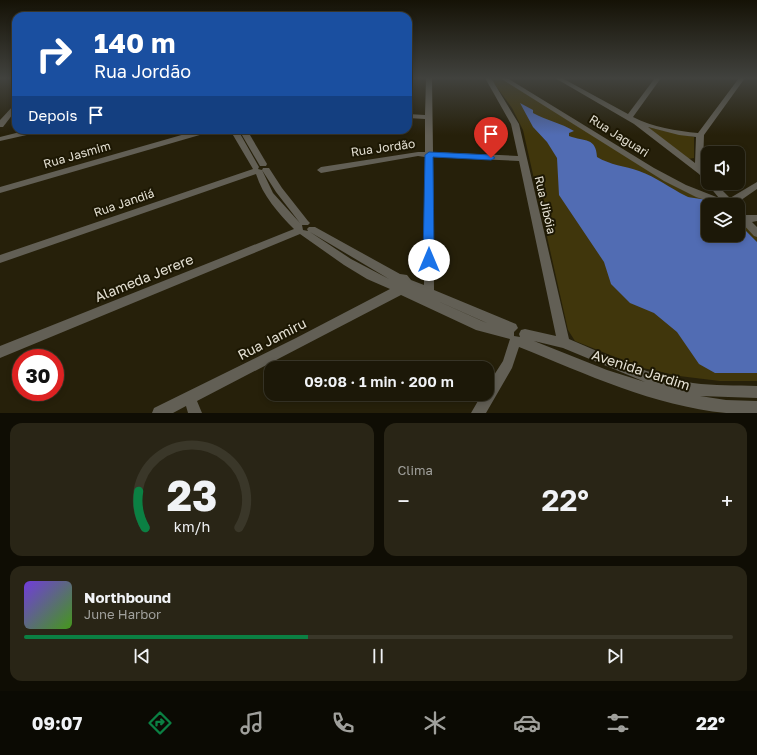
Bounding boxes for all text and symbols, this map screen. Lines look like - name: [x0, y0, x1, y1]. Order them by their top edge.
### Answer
- text: 140 m: [94, 26, 176, 59]
- icon: right: [28, 28, 80, 80]
- text: Rua Jordão: [94, 60, 191, 82]
- icon: arrive: [85, 104, 107, 126]
- text: Depois: [28, 106, 77, 124]
- street label: Rua Jaguari: [587, 111, 652, 160]
- pin: [474, 117, 508, 158]
- icon: arrive: [480, 123, 502, 145]
- street label: Rua Jordão: [350, 136, 416, 159]
- street label: Rua Jasmim: [42, 138, 112, 171]
- map controls: [701, 146, 745, 242]
- button: sound: [701, 146, 745, 190]
- street label: Rua Jibóia: [531, 174, 559, 236]
- street label: Rua Jandiá: [92, 185, 156, 220]
- button: layers: [701, 198, 745, 242]
- position arrow: [408, 239, 450, 281]
- street label: Alameda Jerere: [92, 250, 196, 305]
- street label: Rua Jamiru: [235, 314, 309, 363]
- street label: Avenida Jardim: [590, 346, 692, 393]
- speed limit sign: 30: [12, 349, 64, 401]
- text: 09:08 · 1 min · 200 m: [304, 372, 454, 390]
- text: Clima: [398, 462, 433, 478]
- text: 23: [166, 469, 217, 519]
- text: 22°: [541, 482, 589, 518]
- text: −: [398, 487, 410, 514]
- text: +: [721, 487, 733, 514]
- text: km/h: [174, 517, 210, 534]
- text: Northbound: [84, 588, 171, 606]
- text: June Harbor: [84, 606, 161, 622]
- icon: previous: [131, 645, 153, 667]
- icon: pause: [367, 645, 389, 667]
- icon: next: [604, 645, 626, 667]
- icon: directions: [146, 709, 174, 737]
- icon: music: [238, 709, 266, 737]
- icon: phone: [329, 709, 357, 737]
- icon: climate: [421, 709, 449, 737]
- icon: car: [513, 709, 541, 737]
- icon: filters: [604, 709, 632, 737]
- text: 09:07: [32, 712, 82, 734]
- text: 22°: [696, 712, 725, 734]

